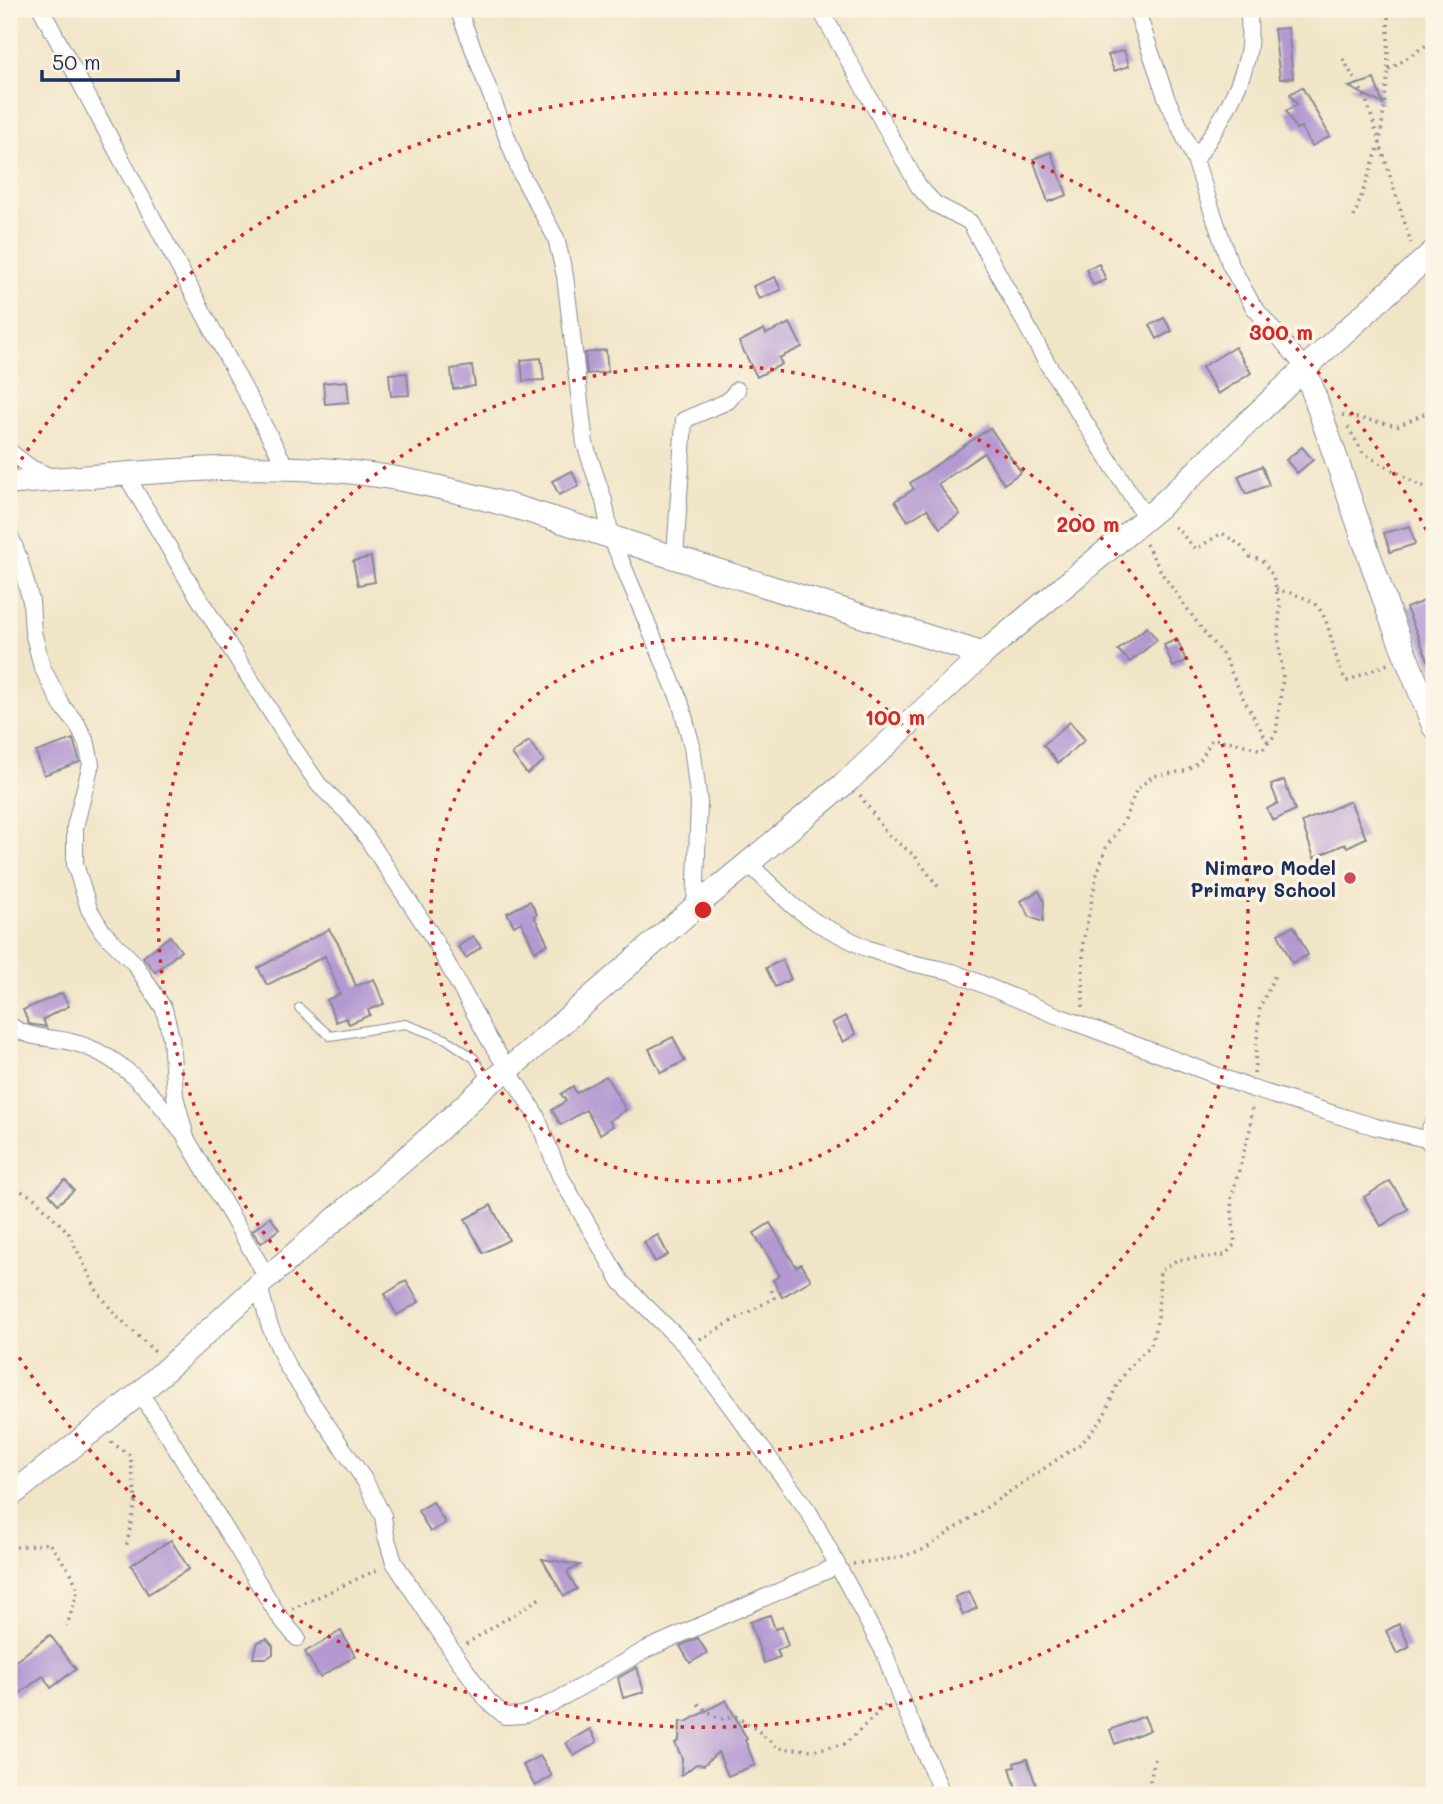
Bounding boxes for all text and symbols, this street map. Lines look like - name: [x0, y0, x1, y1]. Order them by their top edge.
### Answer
- scale bar: [42, 38, 178, 82]
- text: 50 m: [52, 48, 101, 75]
- text: 300 m: [1249, 318, 1313, 345]
- text: 200 m: [1057, 510, 1119, 537]
- text: 100 m: [865, 703, 925, 730]
- place label: Nimaro Model Primary School: [1190, 855, 1336, 902]
- marker: Nimaro Model Primary School: [1342, 870, 1358, 886]
- centre of rings: [691, 898, 715, 922]

